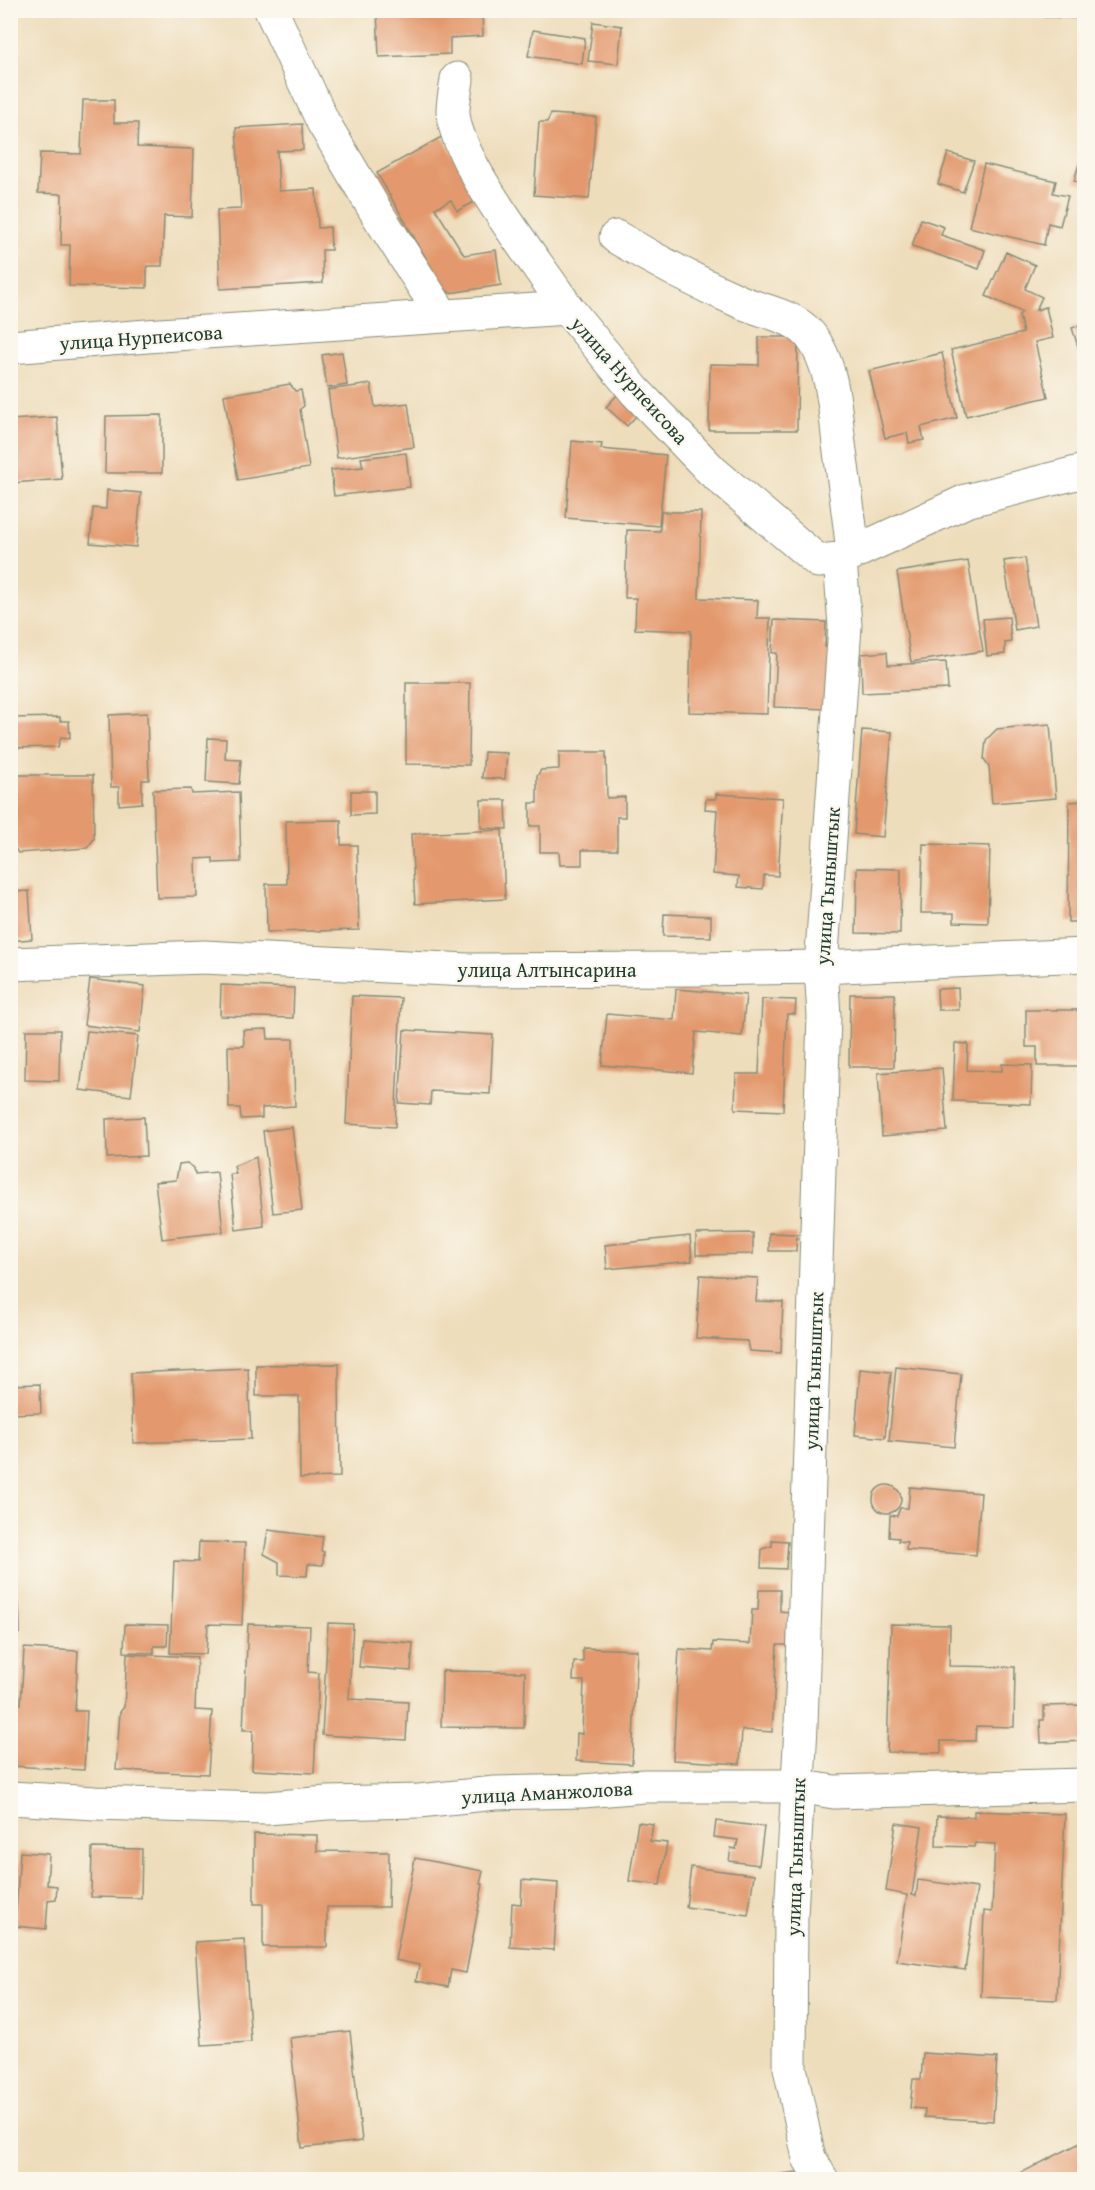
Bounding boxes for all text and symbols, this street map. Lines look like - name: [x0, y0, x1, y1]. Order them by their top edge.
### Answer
- street label: улица Нурпеисова: [564, 309, 696, 451]
- street label: улица Нурпеисова: [57, 317, 224, 357]
- street label: улица Тыныштык: [807, 805, 847, 967]
- street label: улица Алтынсарина: [457, 955, 637, 984]
- street label: улица Тыныштык: [796, 1291, 830, 1452]
- street label: улица Аманжолова: [460, 1773, 634, 1811]
- street label: улица Тыныштык: [778, 1777, 812, 1938]

